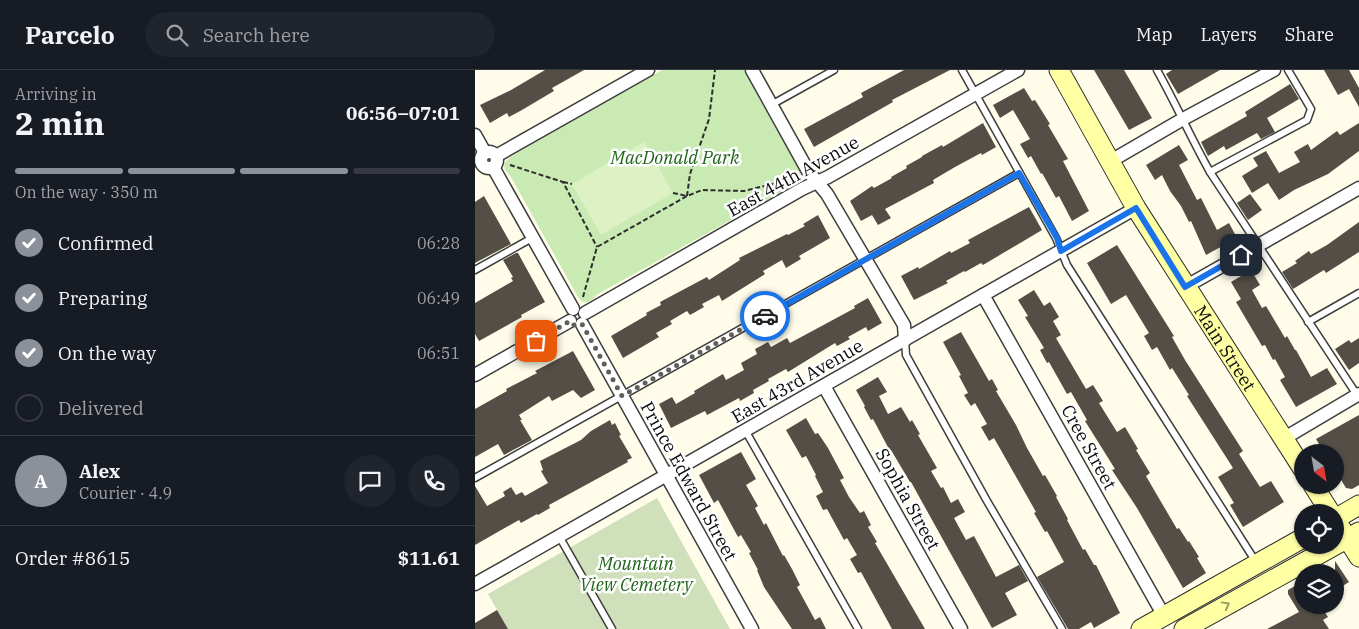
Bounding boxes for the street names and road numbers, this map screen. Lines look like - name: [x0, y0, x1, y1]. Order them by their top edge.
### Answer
- street label: East 44th Avenue: [723, 130, 863, 222]
- street label: Main Street: [1189, 301, 1261, 395]
- street label: East 43rd Avenue: [727, 334, 867, 428]
- street label: Prince Edward Street: [636, 397, 742, 565]
- street label: Cree Street: [1056, 401, 1122, 493]
- street label: Sophia Street: [870, 444, 946, 554]

